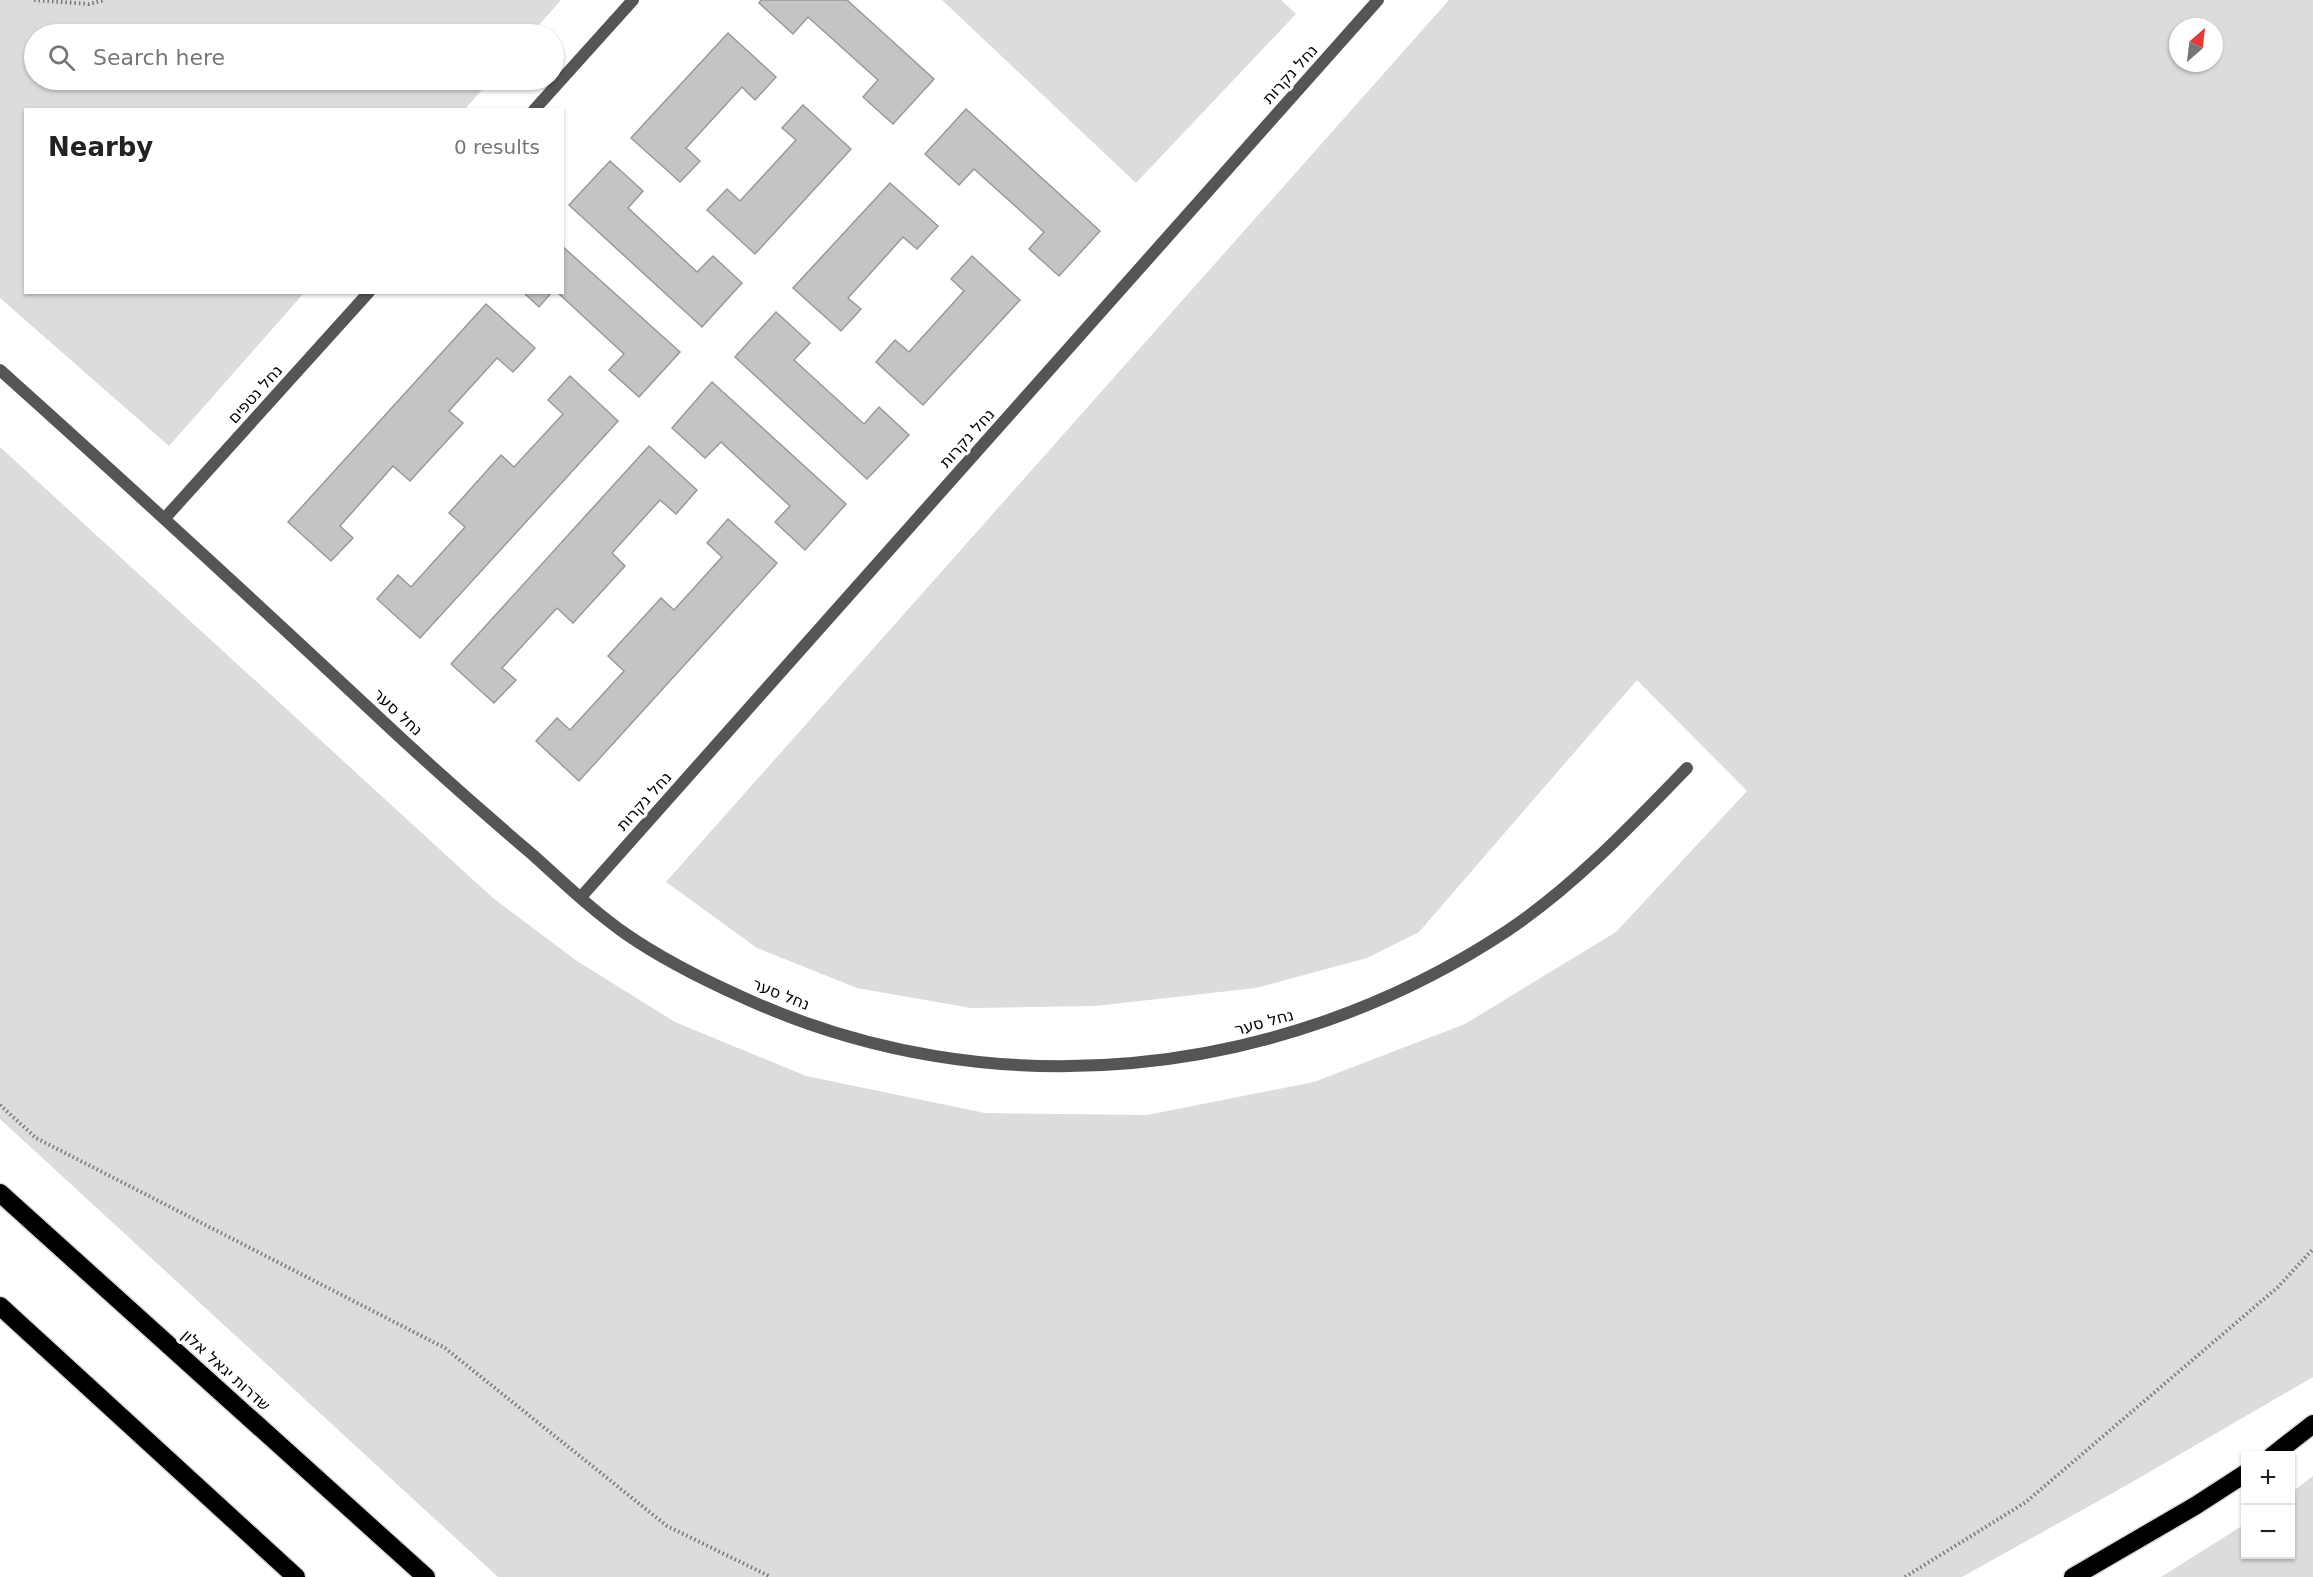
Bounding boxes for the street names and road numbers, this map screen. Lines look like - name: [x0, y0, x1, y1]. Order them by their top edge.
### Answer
- street label: נחל נקרות: [1259, 41, 1321, 107]
- street label: נחל נטפים: [224, 361, 286, 427]
- street label: נחל נקרות: [936, 405, 998, 471]
- street label: נחל סער: [369, 684, 427, 740]
- street label: נחל נקרות: [613, 768, 675, 834]
- street label: נחל סער: [749, 974, 813, 1014]
- street label: נחל סער: [1232, 1005, 1296, 1039]
- street label: שדרות יגאל אלון: [178, 1325, 274, 1415]

